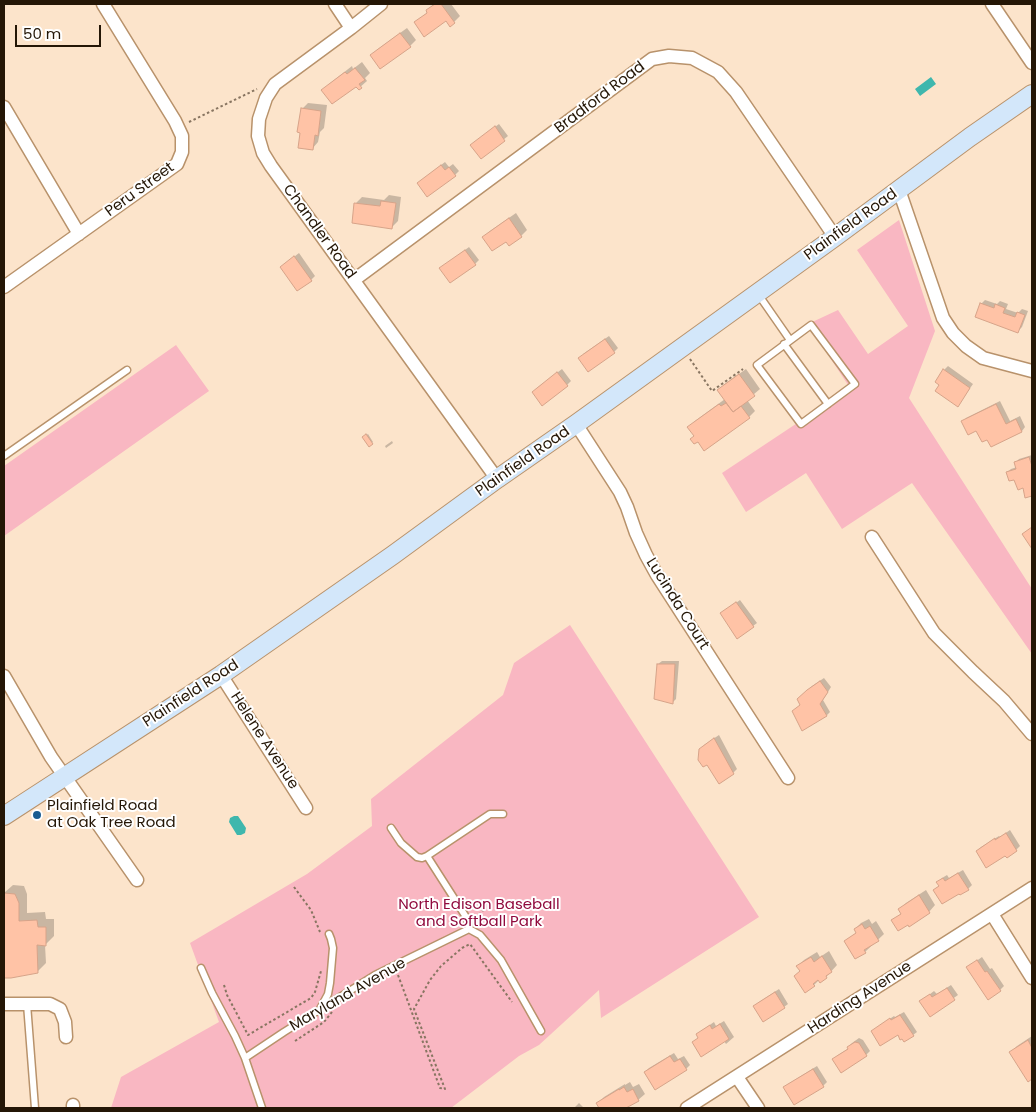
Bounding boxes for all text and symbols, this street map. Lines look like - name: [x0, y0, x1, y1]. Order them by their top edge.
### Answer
- scale bar: [18, 15, 104, 47]
- text: 50 m: [23, 23, 61, 44]
- street label: Bradford Road: [551, 58, 649, 138]
- street label: Peru Street: [102, 159, 178, 221]
- street label: Chandler Road: [279, 181, 359, 283]
- street label: Plainfield Road: [801, 185, 901, 265]
- street label: Plainfield Road: [473, 423, 573, 501]
- street label: Lucinda Court: [642, 555, 712, 653]
- street label: Plainfield Road: [140, 656, 242, 732]
- street label: Helene Avenue: [226, 689, 302, 793]
- place label: Plainfield Road at Oak Tree Road: [47, 797, 176, 832]
- marker: Plainfield Road at Oak Tree Road: [31, 809, 43, 821]
- park label: North Edison Baseball and Softball Park: [398, 896, 560, 931]
- street label: Maryland Avenue: [287, 954, 409, 1036]
- street label: Harding Avenue: [805, 958, 915, 1038]

